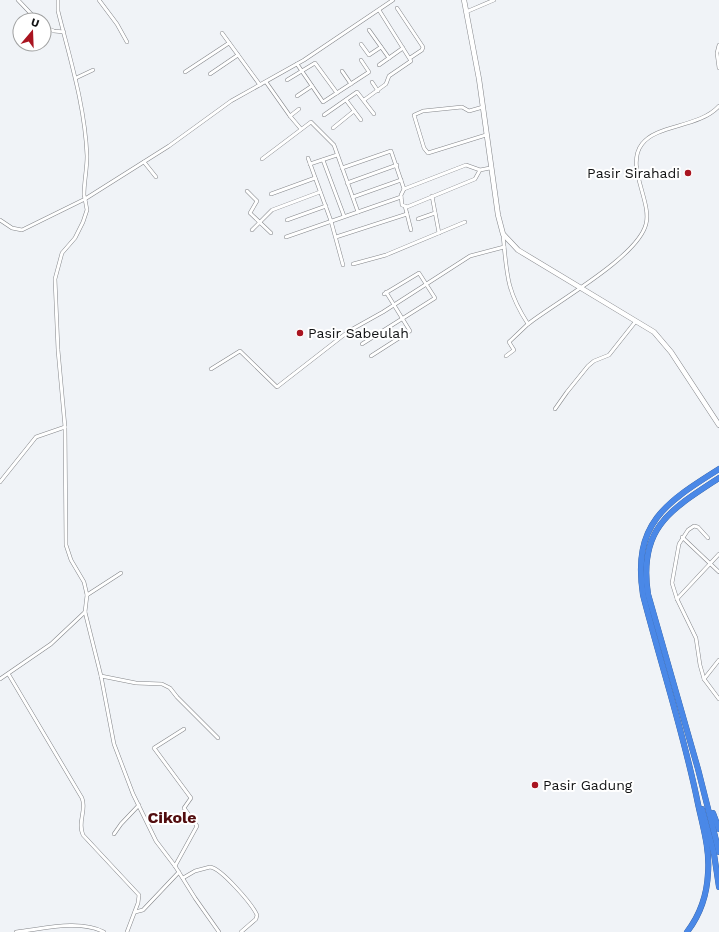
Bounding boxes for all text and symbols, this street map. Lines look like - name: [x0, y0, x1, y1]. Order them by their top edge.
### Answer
- north arrow: [12, 12, 52, 52]
- text: U: [29, 16, 41, 30]
- place label: Pasir Sirahadi: [587, 165, 680, 181]
- marker: Pasir Sirahadi: [683, 168, 693, 178]
- place label: Pasir Sabeulah: [308, 325, 409, 341]
- marker: Pasir Sabeulah: [295, 328, 305, 338]
- place label: Pasir Gadung: [543, 777, 633, 793]
- marker: Pasir Gadung: [530, 780, 540, 790]
- district label: Cikole: [147, 808, 197, 827]

